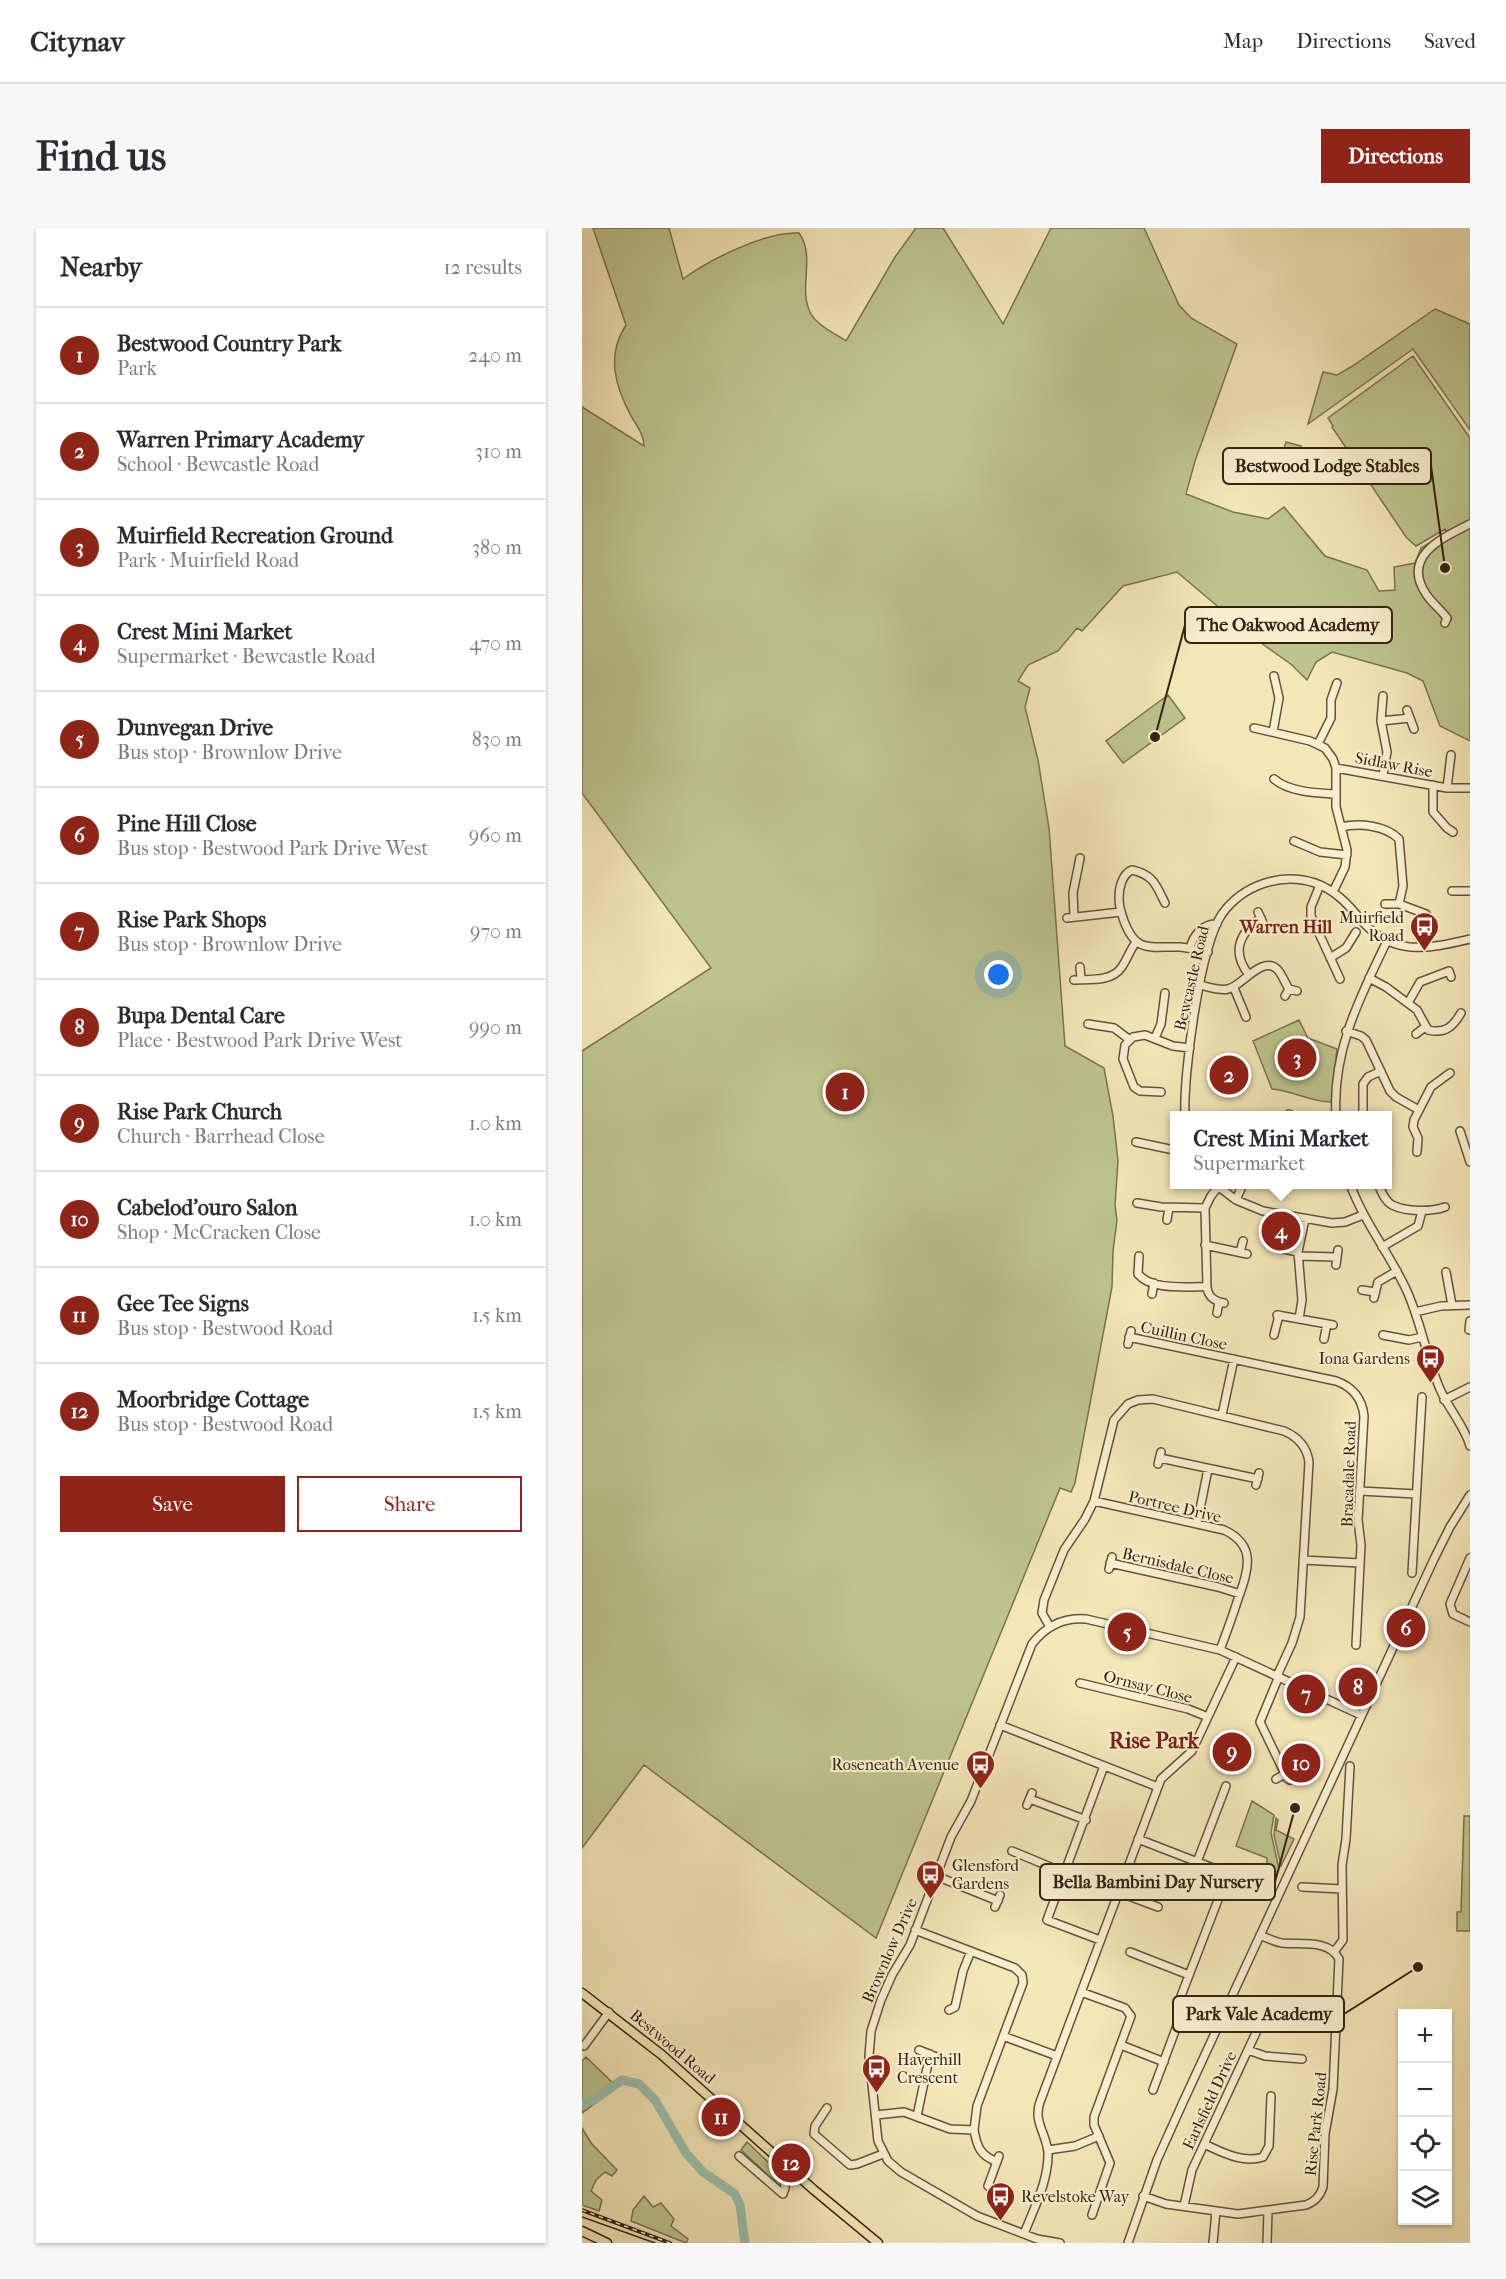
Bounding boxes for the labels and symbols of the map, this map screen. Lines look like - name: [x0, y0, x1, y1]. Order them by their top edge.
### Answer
- callout: Bestwood Lodge Stables: [1223, 448, 1431, 484]
- text: Bestwood Lodge Stables: [1235, 456, 1420, 477]
- callout: The Oakwood Academy: [1185, 607, 1392, 643]
- text: The Oakwood Academy: [1196, 615, 1381, 636]
- street label: Sidlaw Rise: [1354, 748, 1434, 781]
- place label: Muirfield Road: [1339, 908, 1404, 945]
- bus stop icon: Muirfield Road: [1409, 910, 1441, 952]
- district label: Warren Hill: [1239, 917, 1333, 938]
- street label: Bewcastle Road: [1170, 923, 1213, 1032]
- your location: [984, 960, 1013, 989]
- pin: 3: [1278, 1036, 1316, 1080]
- pin: 2: [1210, 1052, 1248, 1098]
- pin: 1: [826, 1070, 864, 1114]
- pin: 4: [1262, 1208, 1300, 1254]
- street label: Cuillin Close: [1139, 1317, 1229, 1354]
- bus stop icon: Iona Gardens: [1415, 1342, 1447, 1384]
- place label: Iona Gardens: [1319, 1349, 1410, 1368]
- street label: Bracadale Road: [1337, 1420, 1360, 1528]
- street label: Portree Drive: [1126, 1487, 1223, 1526]
- street label: Bernisdale Close: [1120, 1543, 1236, 1588]
- pin: 6: [1386, 1606, 1426, 1650]
- pin: 5: [1108, 1610, 1146, 1654]
- pin: 8: [1338, 1664, 1378, 1710]
- street label: Ornsay Close: [1102, 1666, 1194, 1707]
- pin: 7: [1286, 1672, 1326, 1716]
- district label: Rise Park: [1109, 1728, 1200, 1754]
- pin: 9: [1212, 1730, 1252, 1774]
- pin: 10: [1282, 1740, 1320, 1786]
- bus stop icon: Roseneath Avenue: [964, 1748, 996, 1790]
- place label: Roseneath Avenue: [831, 1755, 959, 1774]
- place label: Glensford Gardens: [952, 1856, 1019, 1893]
- bus stop icon: Glensford Gardens: [915, 1858, 947, 1900]
- callout: Bella Bambini Day Nursery: [1040, 1864, 1275, 1900]
- text: Bella Bambini Day Nursery: [1052, 1872, 1265, 1893]
- street label: Brownlow Drive: [858, 1895, 921, 2006]
- callout: Park Vale Academy: [1173, 1996, 1344, 2032]
- text: Park Vale Academy: [1186, 2004, 1334, 2025]
- street label: Bestwood Road: [626, 2005, 719, 2088]
- street label: Earlsfield Drive: [1178, 2048, 1241, 2152]
- place label: Haverhill Crescent: [897, 2050, 962, 2087]
- bus stop icon: Haverhill Crescent: [860, 2052, 892, 2094]
- street label: Rise Park Road: [1301, 2071, 1330, 2177]
- pin: 11: [702, 2094, 740, 2140]
- pin: 12: [772, 2140, 810, 2186]
- bus stop icon: Revelstoke Way: [984, 2180, 1016, 2222]
- place label: Revelstoke Way: [1021, 2187, 1130, 2206]

